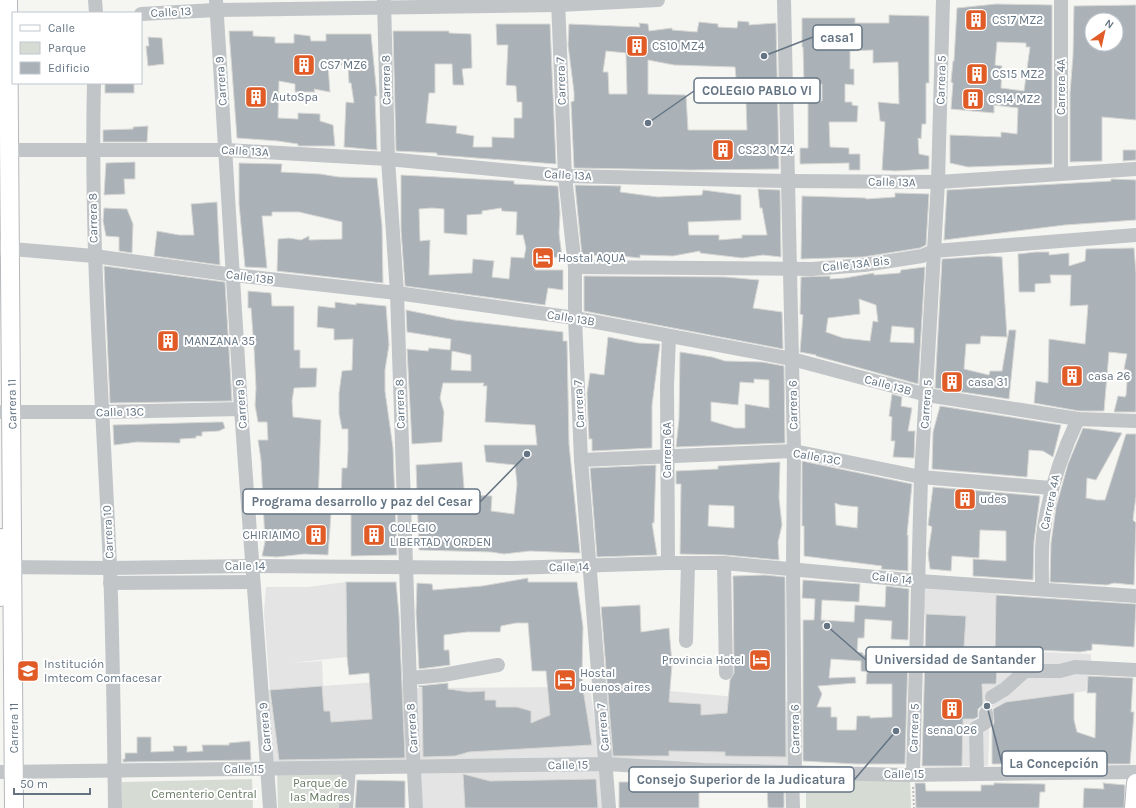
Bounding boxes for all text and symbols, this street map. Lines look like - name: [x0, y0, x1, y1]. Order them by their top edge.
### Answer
- street label: Calle 13: [150, 4, 192, 20]
- building icon: CS17 MZ2: [963, 7, 989, 33]
- legend: [12, 12, 142, 84]
- north arrow: [1084, 12, 1124, 52]
- place label: CS17 MZ2: [992, 13, 1043, 27]
- text: N: [1102, 17, 1116, 32]
- text: Calle: [48, 21, 75, 35]
- callout: casa1: [813, 25, 862, 50]
- text: casa1: [820, 30, 854, 45]
- building icon: CS10 MZ4: [624, 33, 650, 59]
- place label: CS10 MZ4: [652, 39, 705, 53]
- text: Parque: [48, 41, 86, 55]
- building icon: CS7 MZ6: [291, 52, 317, 78]
- street label: Carrera 8: [379, 55, 393, 105]
- street label: Carrera 5: [933, 55, 949, 105]
- street label: Carrera 9: [212, 56, 230, 106]
- street label: Carrera 7: [553, 56, 569, 105]
- place label: CS7 MZ6: [320, 58, 367, 72]
- street label: Carrera 4A: [1054, 59, 1068, 115]
- text: Edificio: [48, 61, 89, 75]
- building icon: CS15 MZ2: [964, 61, 990, 87]
- place label: CS15 MZ2: [992, 67, 1044, 81]
- callout: COLEGIO PABLO VI: [694, 78, 820, 103]
- text: COLEGIO PABLO VI: [702, 83, 812, 98]
- building icon: AutoSpa: [243, 84, 269, 110]
- building icon: CS14 MZ2: [960, 86, 986, 112]
- place label: AutoSpa: [272, 90, 318, 104]
- place label: CS14 MZ2: [988, 92, 1040, 106]
- building icon: CS23 MZ4: [710, 137, 736, 163]
- street label: Calle 13A: [221, 143, 269, 159]
- place label: CS23 MZ4: [738, 143, 794, 157]
- street label: Calle 13A: [544, 167, 592, 183]
- street label: Calle 13A: [868, 175, 916, 189]
- street label: Carrera 8: [86, 193, 100, 243]
- hotel icon: Hostal AQUA: [530, 245, 556, 271]
- place label: Hostal AQUA: [558, 251, 626, 265]
- street label: Calle 13A Bis: [822, 253, 890, 275]
- street label: Calle 13B: [225, 267, 275, 287]
- street label: Calle 13B: [546, 307, 596, 329]
- building icon: MANZANA 35: [155, 328, 181, 354]
- place label: MANZANA 35: [184, 334, 255, 348]
- building icon: casa 26: [1059, 363, 1085, 389]
- building icon: casa 31: [939, 369, 965, 395]
- place label: casa 26: [1088, 369, 1131, 383]
- street label: Calle 13B: [863, 372, 913, 398]
- place label: casa 31: [968, 375, 1008, 389]
- street label: Carrera 11: [5, 379, 19, 429]
- street label: Carrera 9: [232, 379, 250, 429]
- street label: Carrera 8: [392, 379, 408, 429]
- street label: Carrera 7: [571, 379, 587, 428]
- street label: Carrera 5: [917, 379, 935, 429]
- street label: Carrera 6: [786, 380, 800, 430]
- street label: Calle 13C: [96, 405, 144, 419]
- street label: Carrera 6A: [660, 422, 674, 478]
- street label: Calle 13C: [792, 446, 842, 468]
- street label: Carrera 4A: [1037, 473, 1063, 531]
- building icon: udes: [952, 486, 978, 512]
- callout: Programa desarrollo y paz del Cesar: [243, 489, 480, 514]
- place label: udes: [980, 492, 1007, 506]
- text: Programa desarrollo y paz del Cesar: [252, 494, 473, 509]
- street label: Carrera 10: [100, 505, 116, 559]
- place label: COLEGIO LIBERTAD Y ORDEN: [390, 521, 491, 549]
- building icon: CHIRIAIMO: [303, 522, 329, 548]
- building icon: COLEGIO LIBERTAD Y ORDEN: [361, 522, 387, 548]
- place label: CHIRIAIMO: [242, 528, 300, 542]
- street label: Calle 14: [225, 559, 265, 573]
- street label: Calle 14: [549, 560, 590, 574]
- street label: Calle 14: [871, 569, 913, 587]
- hotel icon: Provincia Hotel: [747, 647, 773, 673]
- callout: Universidad de Santander: [866, 647, 1043, 672]
- text: Universidad de Santander: [874, 652, 1036, 667]
- place label: Provincia Hotel: [662, 653, 744, 667]
- place label: Institución Imtecom Comfacesar: [44, 657, 162, 685]
- school or university icon: Institución Imtecom Comfacesar: [15, 658, 41, 684]
- place label: Hostal buenos aires: [580, 666, 650, 694]
- hotel icon: Hostal buenos aires: [552, 667, 578, 693]
- building icon: sena 026: [939, 696, 965, 722]
- street label: Carrera 9: [256, 702, 274, 752]
- street label: Carrera 7: [594, 702, 612, 752]
- street label: Carrera 11: [7, 703, 21, 753]
- street label: Carrera 8: [403, 703, 421, 753]
- street label: Carrera 5: [906, 703, 922, 753]
- street label: Carrera 6: [788, 704, 802, 754]
- place label: sena 026: [927, 723, 977, 737]
- callout: La Concepción: [1002, 751, 1107, 776]
- text: La Concepción: [1009, 756, 1099, 771]
- street label: Calle 15: [548, 758, 589, 772]
- street label: Calle 15: [224, 762, 264, 776]
- callout: Consejo Superior de la Judicatura: [629, 767, 854, 792]
- street label: Calle 15: [884, 767, 924, 781]
- scale bar: [14, 770, 90, 796]
- text: Consejo Superior de la Judicatura: [637, 772, 845, 787]
- park label: Parque de las Madres: [290, 776, 350, 804]
- text: 50 m: [20, 777, 48, 791]
- park label: Cementerio Central: [151, 787, 257, 801]

